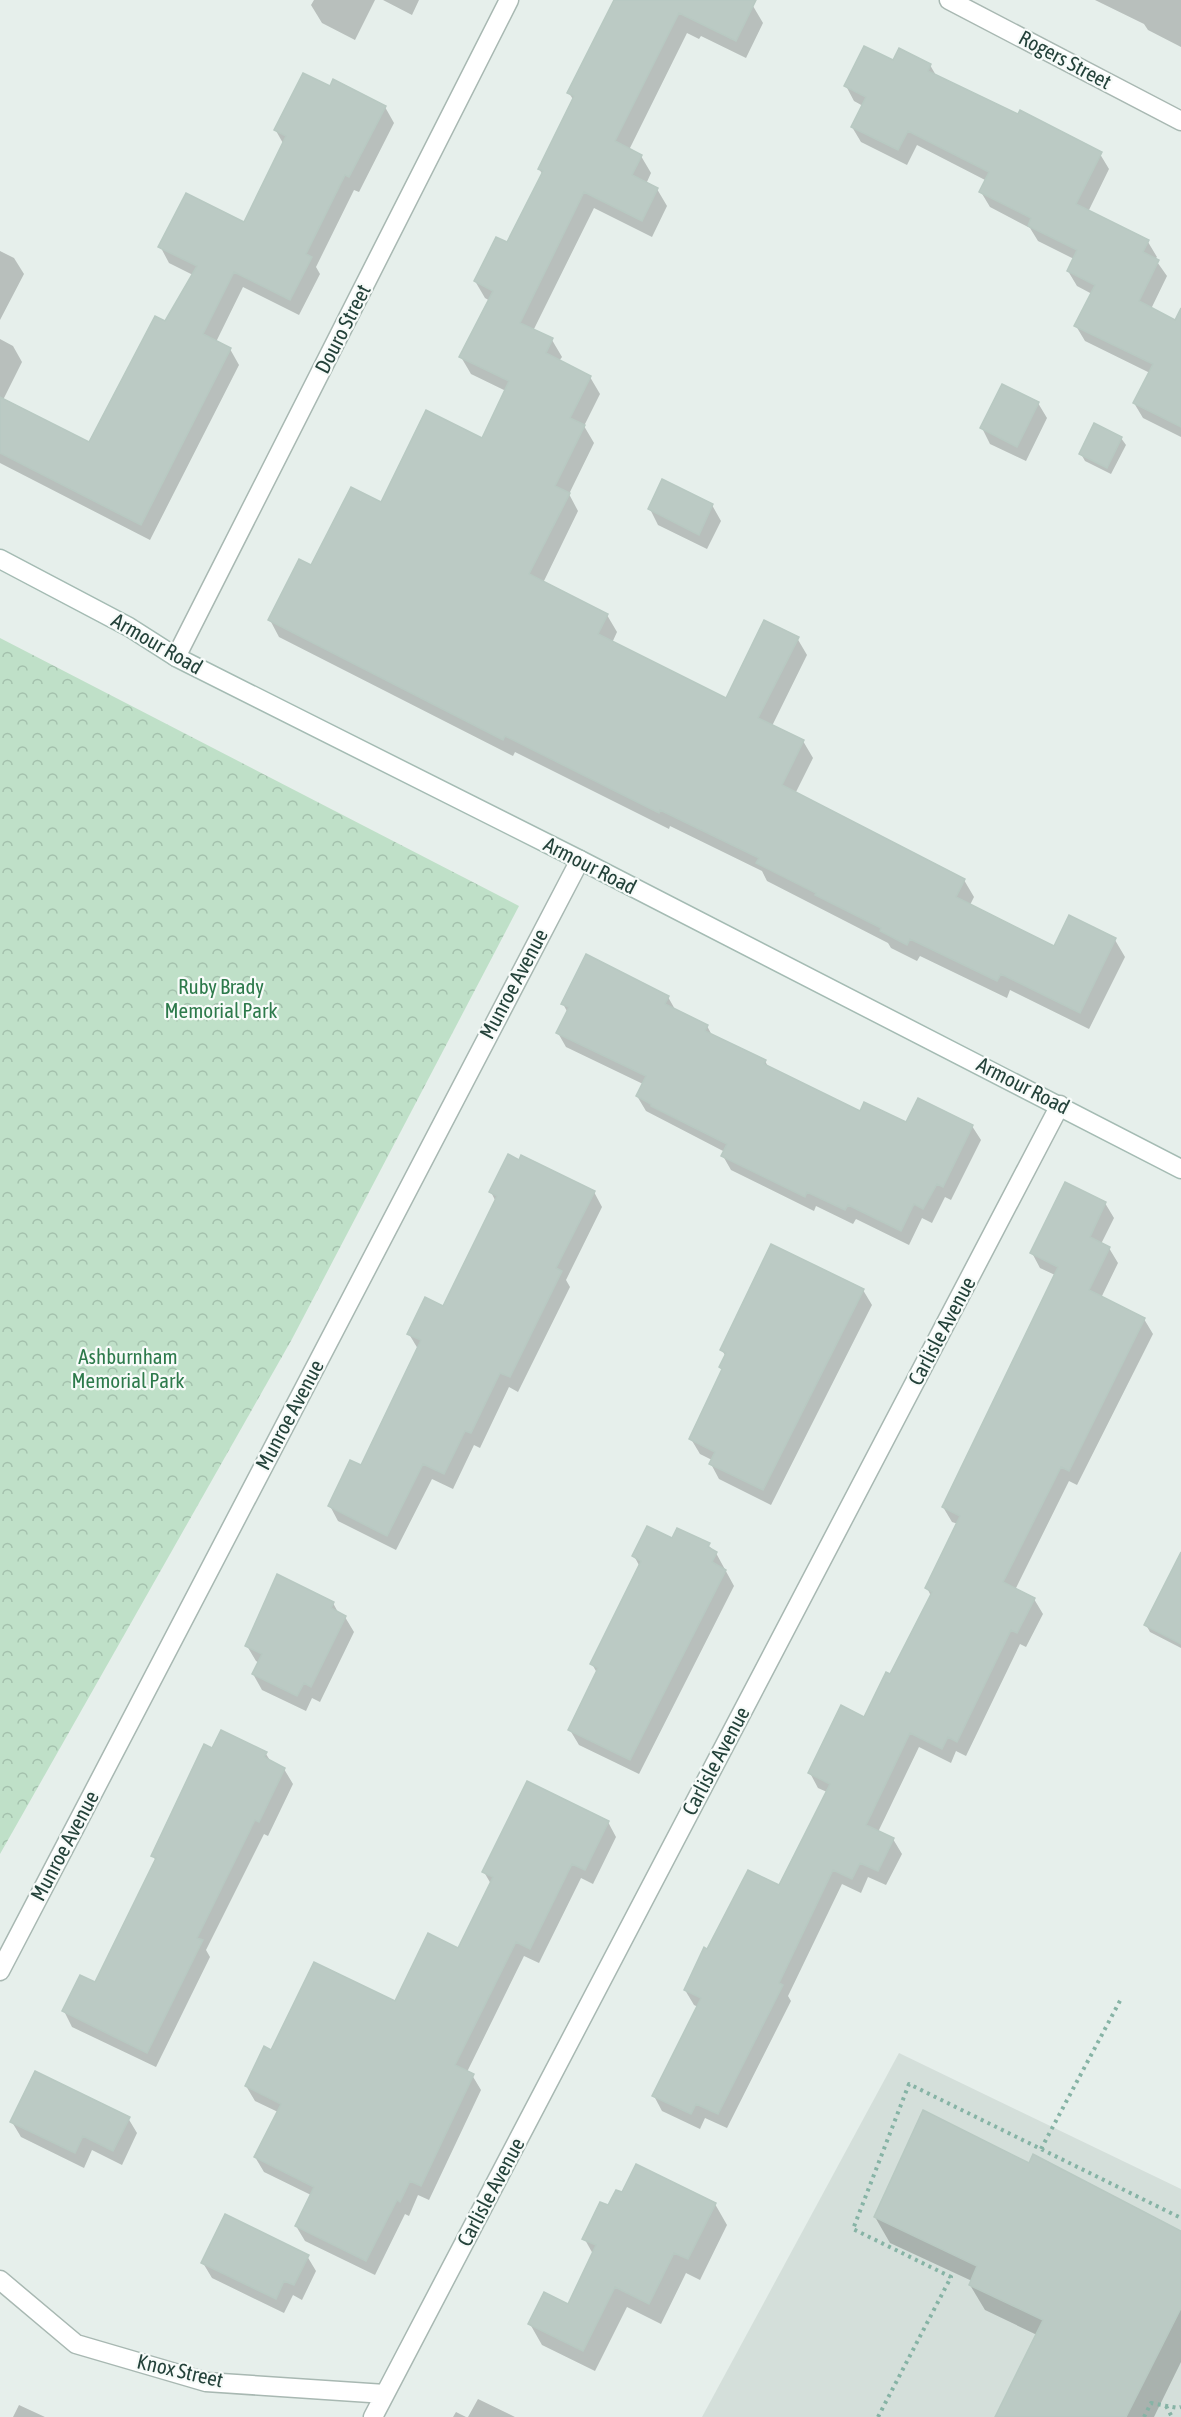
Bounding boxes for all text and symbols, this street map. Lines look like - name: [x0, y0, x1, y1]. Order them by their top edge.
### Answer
- street label: Rogers Street: [1015, 25, 1116, 93]
- street label: Douro Street: [309, 280, 375, 377]
- street label: Armour Road: [108, 608, 207, 679]
- street label: Armour Road: [540, 832, 641, 899]
- street label: Munroe Avenue: [474, 924, 552, 1043]
- park label: Ruby Brady Memorial Park: [165, 974, 277, 1022]
- street label: Armour Road: [973, 1052, 1074, 1119]
- street label: Carlisle Avenue: [903, 1272, 980, 1389]
- park label: Ashburnham Memorial Park: [72, 1344, 184, 1392]
- street label: Munroe Avenue: [250, 1355, 328, 1474]
- street label: Carlisle Avenue: [677, 1702, 754, 1819]
- street label: Munroe Avenue: [25, 1786, 103, 1905]
- street label: Carlisle Avenue: [452, 2133, 529, 2250]
- street label: Knox Street: [135, 2348, 226, 2392]

